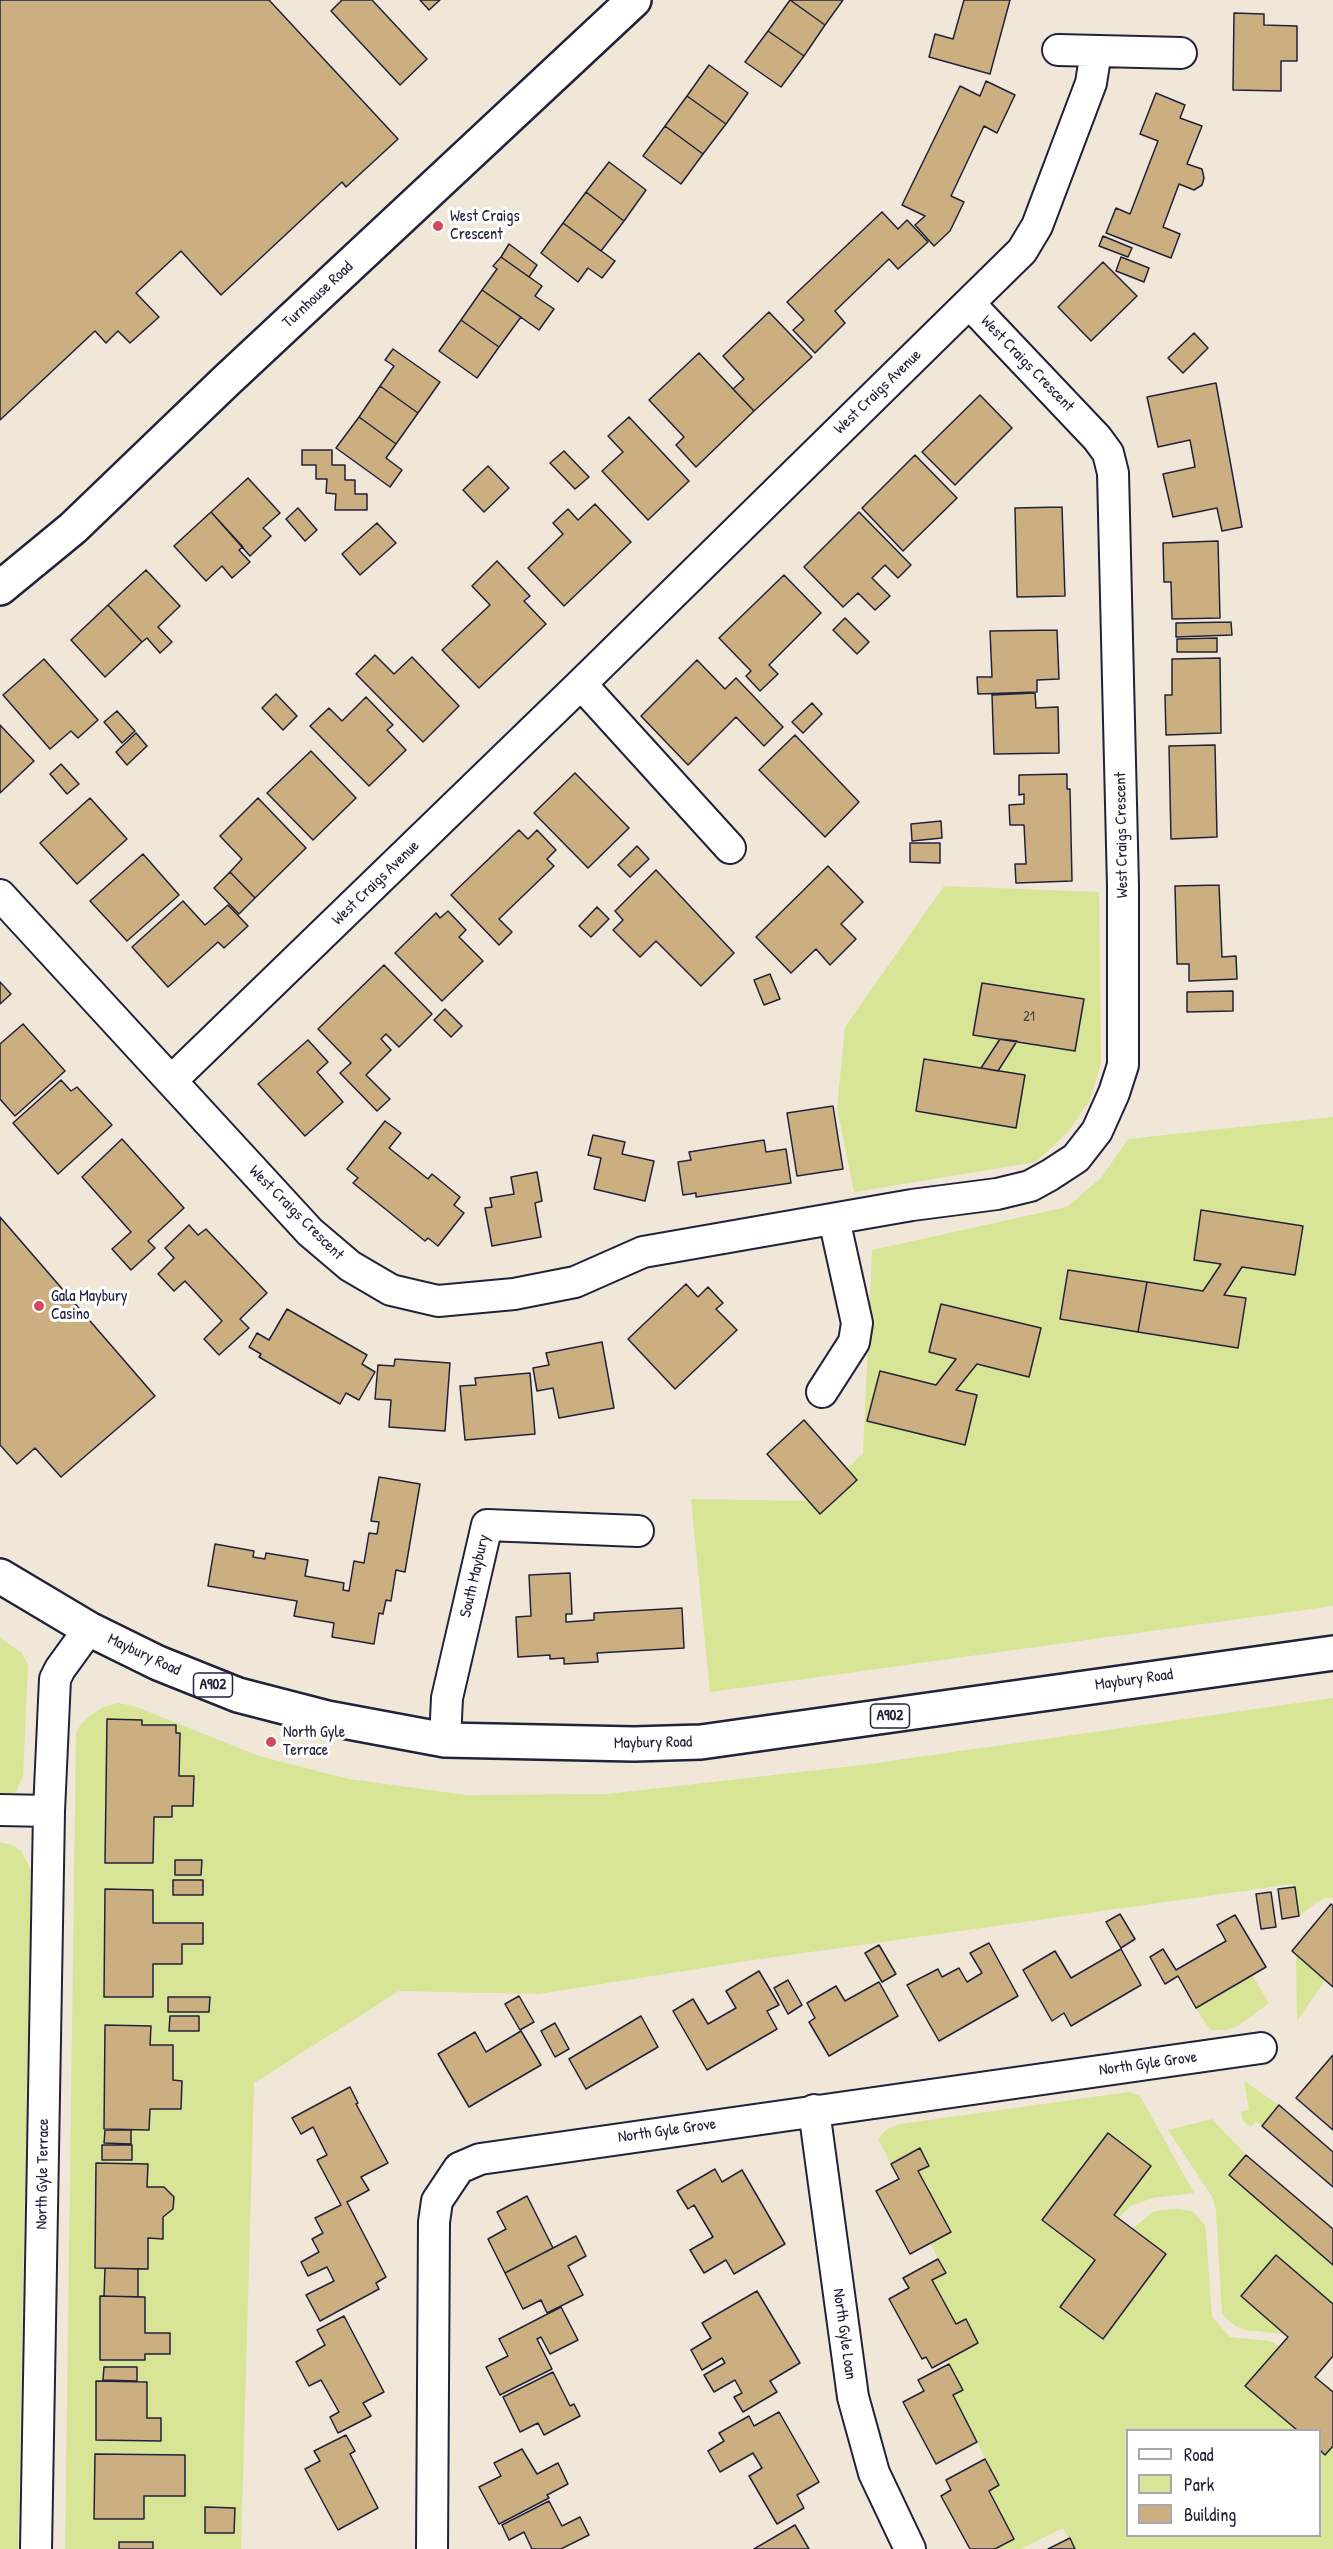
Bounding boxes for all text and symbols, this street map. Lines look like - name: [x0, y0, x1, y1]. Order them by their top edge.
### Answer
- place label: West Craigs Crescent: [450, 207, 520, 245]
- marker: West Craigs Crescent: [431, 219, 445, 233]
- street label: Turnhouse Road: [279, 258, 357, 332]
- street label: West Craigs Crescent: [976, 312, 1078, 416]
- street label: West Craigs Avenue: [830, 346, 926, 438]
- street label: West Craigs Crescent: [1111, 772, 1133, 898]
- street label: West Craigs Avenue: [328, 837, 424, 929]
- house number: 21: [1023, 1009, 1035, 1025]
- street label: West Craigs Crescent: [245, 1162, 347, 1264]
- place label: Gala Maybury Casino: [51, 1287, 128, 1325]
- marker: Gala Maybury Casino: [32, 1299, 46, 1313]
- street label: South Maybury: [456, 1533, 494, 1619]
- street label: Maybury Road: [104, 1630, 184, 1680]
- street label: Maybury Road: [1094, 1665, 1174, 1695]
- road number: A902: [194, 1673, 232, 1697]
- road number: A902: [870, 1704, 910, 1728]
- place label: North Gyle Terrace: [283, 1723, 345, 1761]
- street label: Maybury Road: [614, 1733, 692, 1753]
- marker: North Gyle Terrace: [264, 1735, 278, 1749]
- street label: North Gyle Grove: [1098, 2048, 1198, 2080]
- street label: North Gyle Grove: [617, 2115, 717, 2147]
- street label: North Gyle Terrace: [32, 2118, 54, 2230]
- street label: North Gyle Loan: [828, 2287, 860, 2381]
- legend: [1126, 2429, 1321, 2537]
- text: Road: [1184, 2442, 1214, 2467]
- text: Park: [1184, 2472, 1214, 2497]
- text: Building: [1184, 2502, 1236, 2527]

